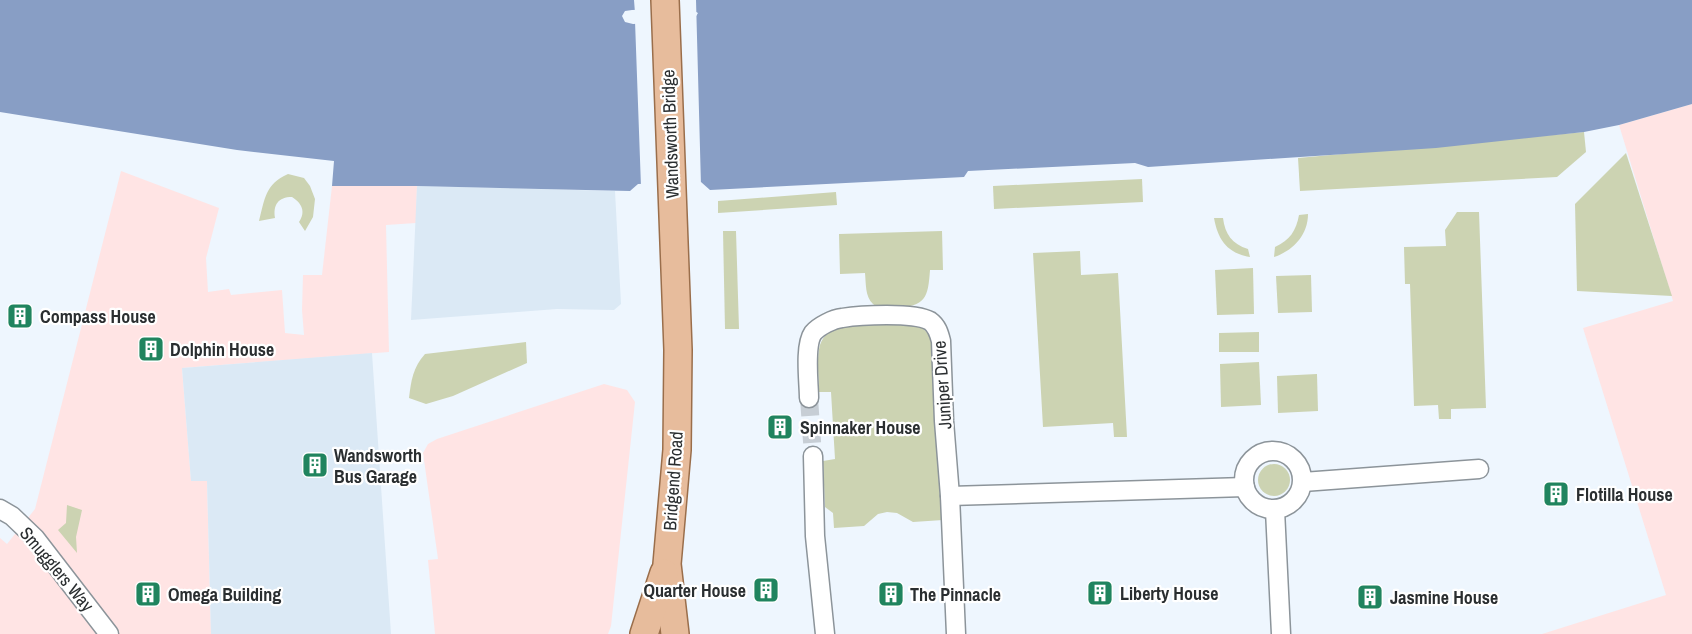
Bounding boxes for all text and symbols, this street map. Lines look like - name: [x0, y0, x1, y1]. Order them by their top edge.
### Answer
- street label: Wandsworth Bridge: [655, 69, 685, 199]
- building icon: Compass House: [5, 301, 35, 331]
- place label: Compass House: [40, 304, 156, 329]
- building icon: Dolphin House: [136, 334, 166, 364]
- place label: Dolphin House: [170, 337, 274, 362]
- street label: Juniper Drive: [926, 340, 958, 430]
- building icon: Spinnaker House: [765, 412, 795, 442]
- place label: Spinnaker House: [800, 415, 921, 440]
- street label: Bridgend Road: [657, 431, 689, 531]
- place label: Wandsworth Bus Garage: [334, 443, 422, 489]
- building icon: Wandsworth Bus Garage: [300, 450, 330, 480]
- building icon: Flotilla House: [1541, 479, 1571, 509]
- place label: Flotilla House: [1576, 482, 1673, 507]
- street label: Smugglers Way: [14, 521, 100, 617]
- building icon: Quarter House: [751, 575, 781, 605]
- place label: Quarter House: [643, 578, 746, 603]
- building icon: Liberty House: [1085, 578, 1115, 608]
- building icon: Omega Building: [133, 579, 163, 609]
- building icon: The Pinnacle: [876, 579, 906, 609]
- place label: Liberty House: [1120, 581, 1218, 606]
- place label: Omega Building: [168, 582, 281, 607]
- place label: The Pinnacle: [910, 582, 1001, 607]
- building icon: Jasmine House: [1355, 582, 1385, 612]
- place label: Jasmine House: [1390, 585, 1498, 610]

